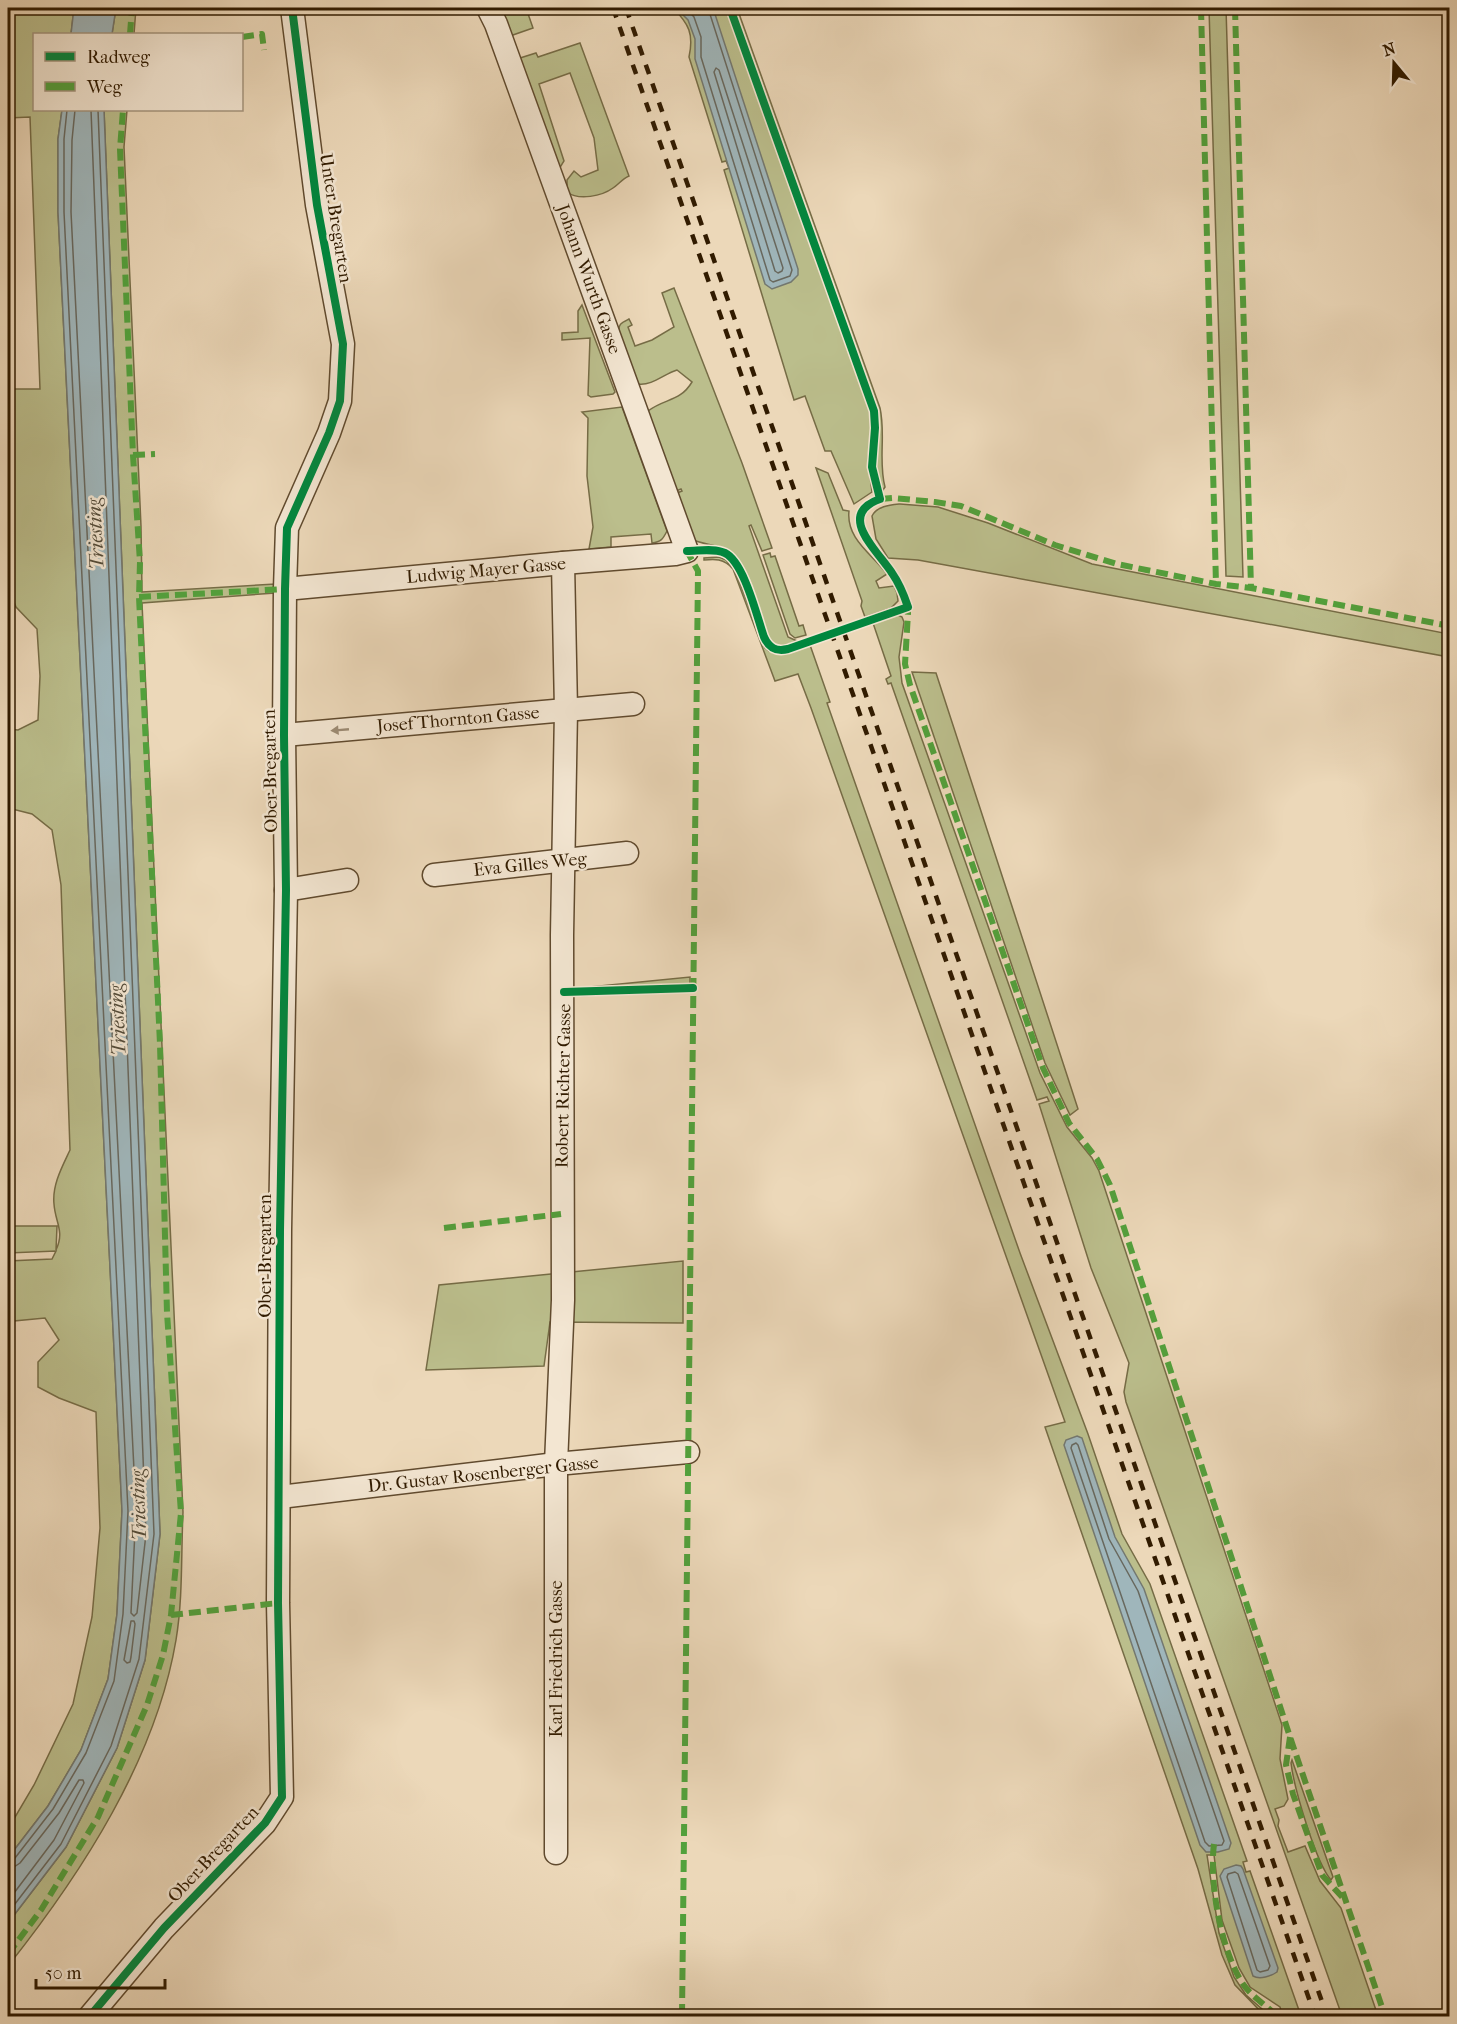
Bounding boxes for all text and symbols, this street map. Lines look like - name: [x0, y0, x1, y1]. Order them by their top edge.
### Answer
- legend: [33, 33, 243, 111]
- north arrow: [1364, 33, 1424, 93]
- text: N: [1380, 38, 1399, 60]
- text: Radweg: [87, 47, 150, 68]
- text: Weg: [86, 77, 122, 98]
- street label: Unter Bregarten: [315, 152, 356, 285]
- street label: Johann Wurth Gasse: [551, 200, 625, 357]
- water label: Triesting: [82, 496, 109, 570]
- street label: Ludwig Mayer Gasse: [405, 553, 567, 588]
- street label: Josef Thornton Gasse: [374, 702, 540, 737]
- street label: Ober Bregarten: [259, 708, 282, 833]
- one-way arrow: [330, 725, 349, 735]
- street label: Eva Gilles Weg: [472, 848, 588, 881]
- water label: Triesting: [104, 982, 131, 1056]
- street label: Robert Richter Gasse: [552, 1004, 575, 1168]
- street label: Ober Bregarten: [255, 1194, 276, 1318]
- street label: Dr. Gustav Rosenberger Gasse: [367, 1452, 600, 1497]
- water label: Triesting: [126, 1467, 151, 1541]
- street label: Karl Friedrich Gasse: [546, 1580, 567, 1738]
- street label: Ober Bregarten: [163, 1802, 264, 1907]
- scale bar: [36, 1952, 165, 1990]
- text: 50 m: [45, 1963, 82, 1984]

